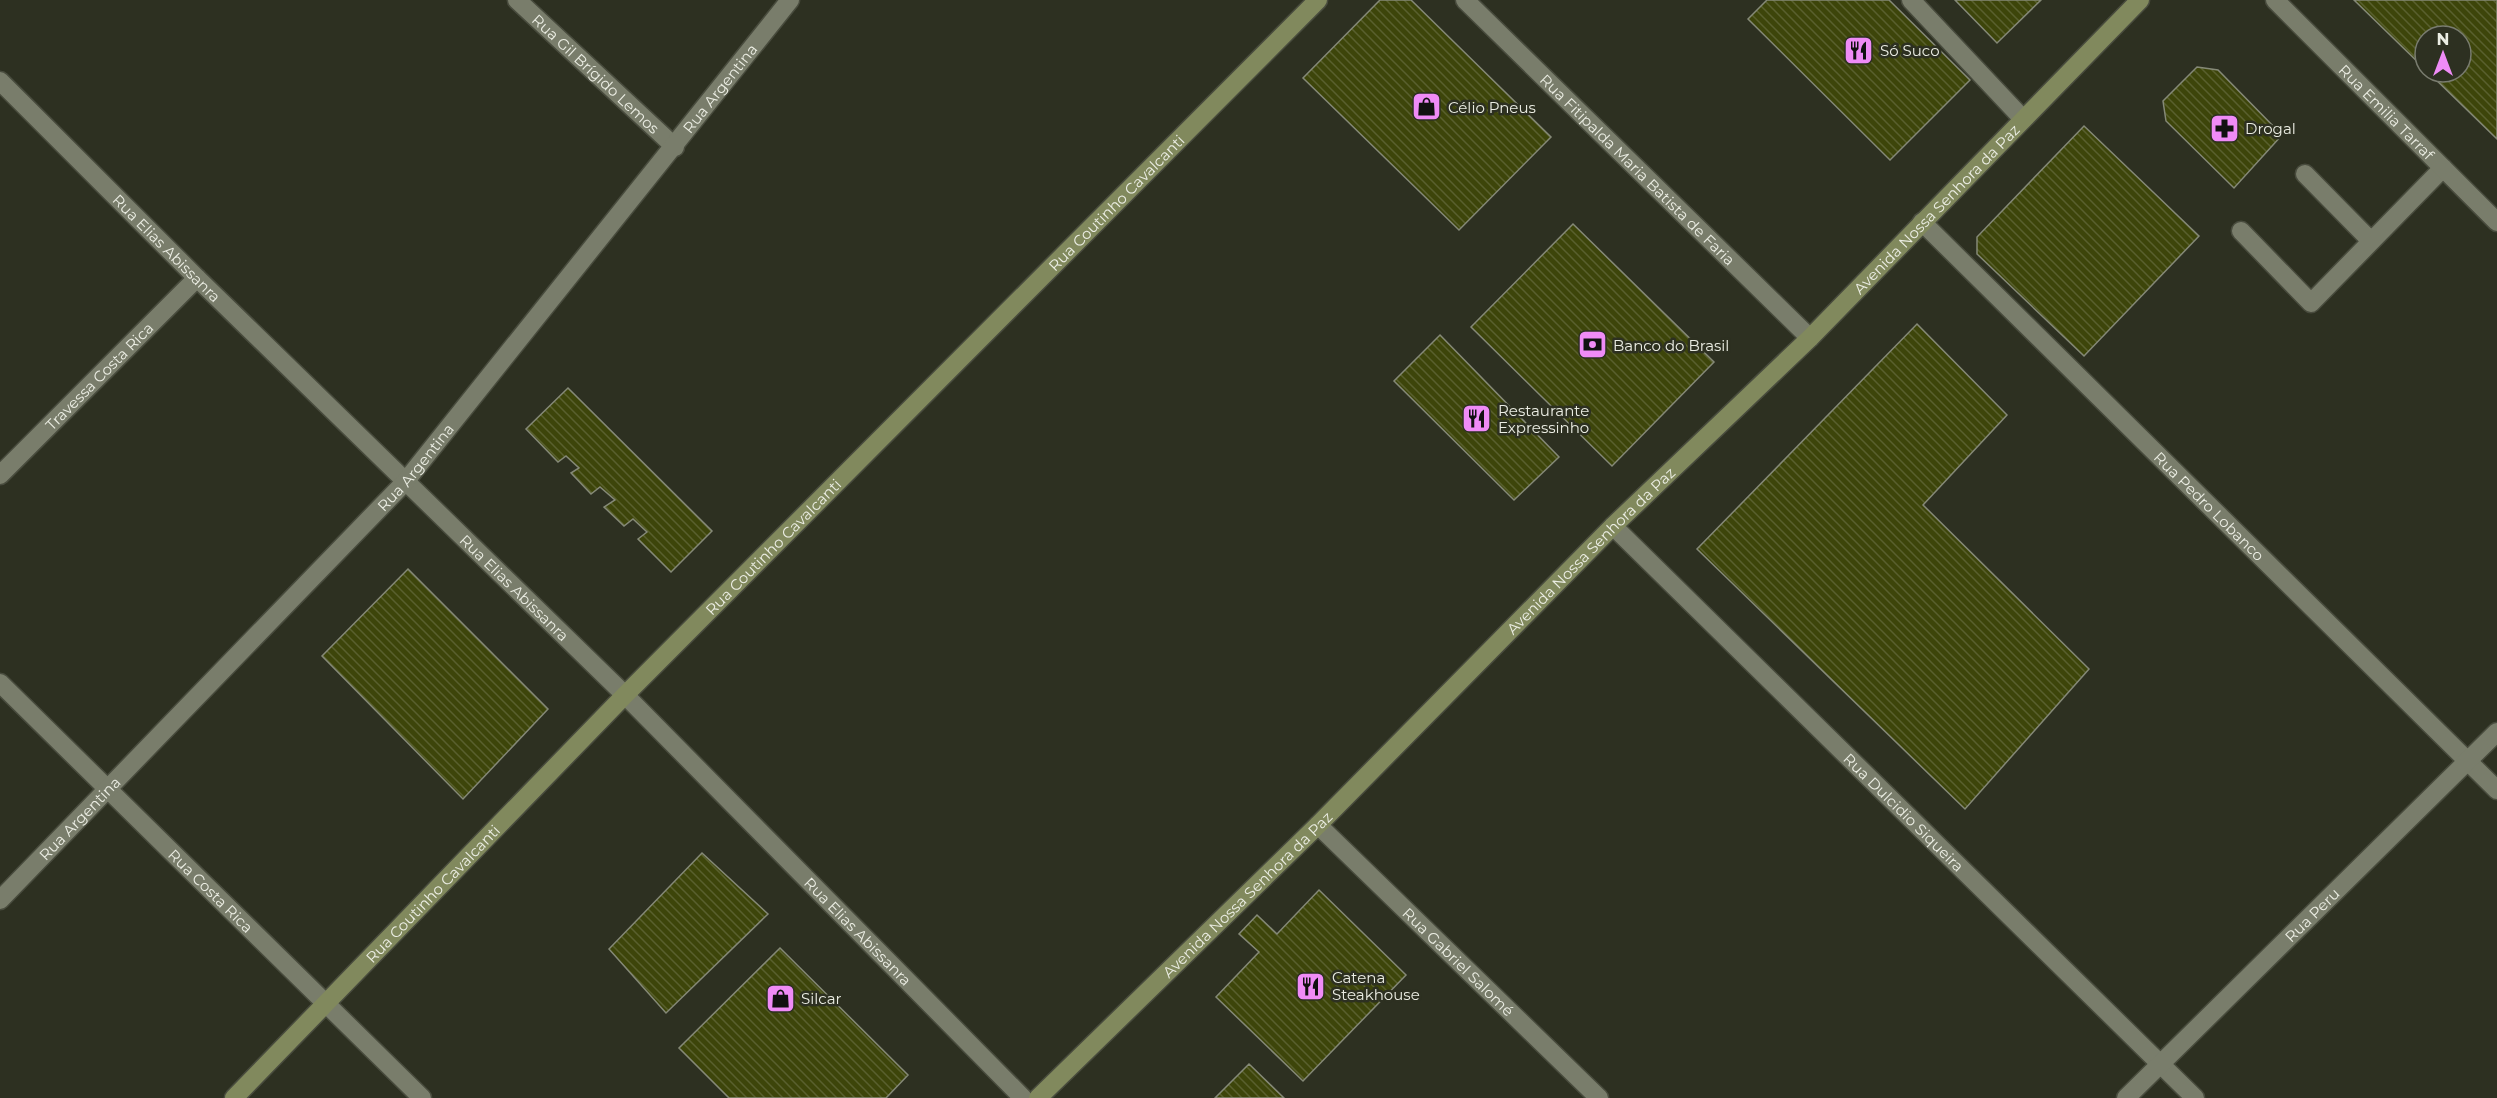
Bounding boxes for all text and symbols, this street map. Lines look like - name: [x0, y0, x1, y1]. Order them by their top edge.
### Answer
- street label: Rua Gil Brígido Lemos: [528, 10, 664, 137]
- north arrow: [2413, 24, 2473, 84]
- text: N: [2437, 30, 2449, 49]
- restaurant icon: Só Suco: [1843, 34, 1875, 66]
- street label: Rua Argentina: [678, 40, 761, 137]
- place label: Só Suco: [1880, 41, 1940, 60]
- street label: Rua Emilia Tarraf: [2335, 60, 2439, 164]
- street label: Rua Fitipalda Maria Batista de Faria: [1536, 70, 1739, 269]
- shop icon: Célio Pneus: [1411, 91, 1443, 123]
- place label: Célio Pneus: [1448, 98, 1536, 117]
- pharmacy icon: Drogal: [2208, 112, 2240, 144]
- place label: Drogal: [2245, 119, 2296, 138]
- street label: Avenida Nossa Senhora da Paz: [1849, 120, 2023, 298]
- street label: Rua Coutinho Cavalcanti: [1044, 130, 1188, 275]
- street label: Rua Elias Abissanra: [109, 190, 225, 306]
- street label: Travessa Costa Rica: [41, 318, 157, 434]
- bank icon: Banco do Brasil: [1576, 329, 1608, 361]
- place label: Banco do Brasil: [1613, 336, 1729, 355]
- place label: Restaurante Expressinho: [1498, 401, 1589, 437]
- restaurant icon: Restaurante Expressinho: [1461, 403, 1493, 435]
- street label: Rua Argentina: [373, 419, 458, 515]
- street label: Rua Pedro Lobanco: [2150, 447, 2269, 565]
- street label: Avenida Nossa Senhora da Paz: [1502, 462, 1679, 638]
- street label: Rua Coutinho Cavalcanti: [701, 474, 845, 619]
- street label: Rua Elias Abissanra: [456, 530, 573, 645]
- street label: Rua Dulcidio Siqueira: [1840, 749, 1968, 875]
- street label: Rua Argentina: [35, 772, 124, 864]
- street label: Avenida Nossa Senhora da Paz: [1158, 807, 1336, 981]
- street label: Rua Coutinho Cavalcanti: [361, 820, 504, 966]
- street label: Rua Costa Rica: [165, 845, 257, 936]
- street label: Rua Elias Abissanra: [801, 873, 916, 989]
- street label: Rua Peru: [2280, 884, 2343, 946]
- street label: Rua Gabriel Salomé: [1399, 903, 1518, 1020]
- place label: Catena Steakhouse: [1332, 968, 1420, 1004]
- restaurant icon: Catena Steakhouse: [1295, 970, 1327, 1002]
- shop icon: Silcar: [764, 982, 796, 1014]
- place label: Silcar: [801, 989, 842, 1008]

